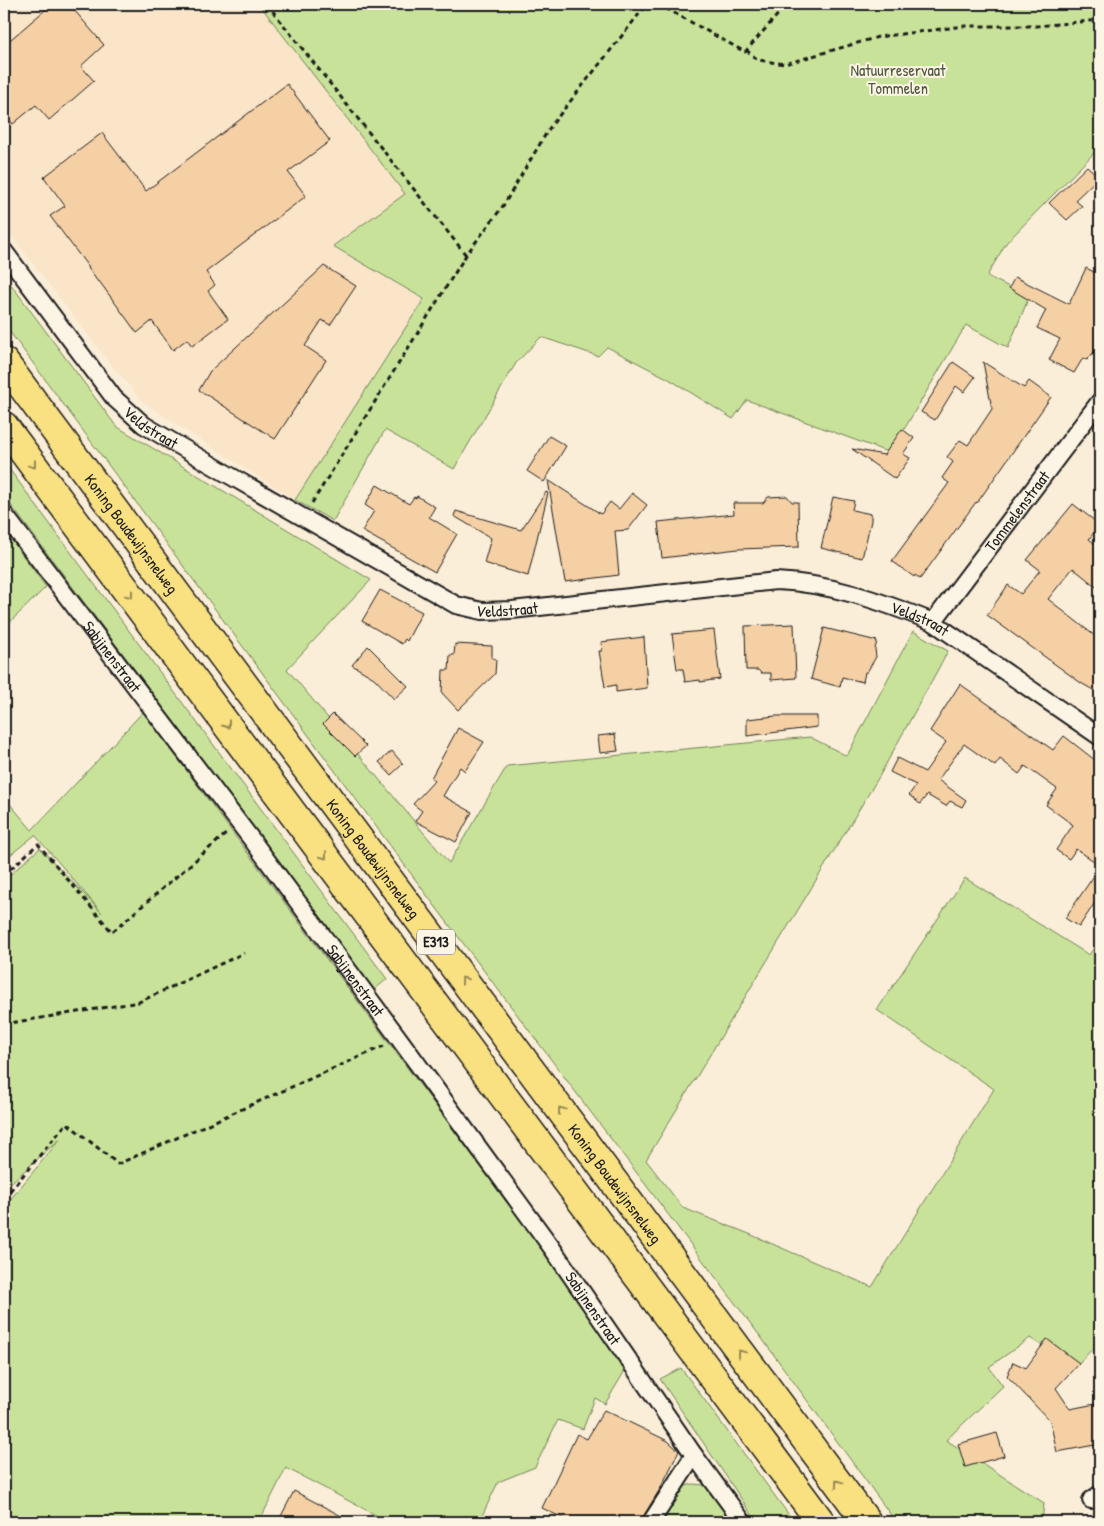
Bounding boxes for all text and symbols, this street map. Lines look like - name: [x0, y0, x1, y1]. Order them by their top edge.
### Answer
- park label: Natuurreservaat Tommelen: [851, 59, 946, 99]
- street label: Veldstraat: [119, 401, 183, 454]
- one-way arrow: [27, 459, 36, 469]
- street label: Tommelenstraat: [979, 466, 1055, 556]
- street label: Koning Boudewijnsnelweg: [80, 469, 184, 598]
- one-way arrow: [124, 589, 133, 599]
- street label: Veldstraat: [474, 596, 540, 622]
- street label: Veldstraat: [888, 596, 954, 641]
- street label: Sabijnenstraat: [78, 616, 147, 697]
- one-way arrow: [221, 719, 230, 729]
- street label: Koning Boudewijnsnelweg: [322, 794, 425, 923]
- one-way arrow: [318, 850, 327, 860]
- road number: E313: [417, 930, 455, 954]
- street label: Sabijnenstraat: [322, 940, 390, 1021]
- one-way arrow: [461, 977, 469, 986]
- one-way arrow: [558, 1107, 566, 1116]
- street label: Koning Boudewijnsnelweg: [563, 1119, 667, 1248]
- street label: Sabijnenstraat: [560, 1267, 626, 1350]
- one-way arrow: [739, 1350, 747, 1359]
- one-way arrow: [836, 1480, 844, 1489]

